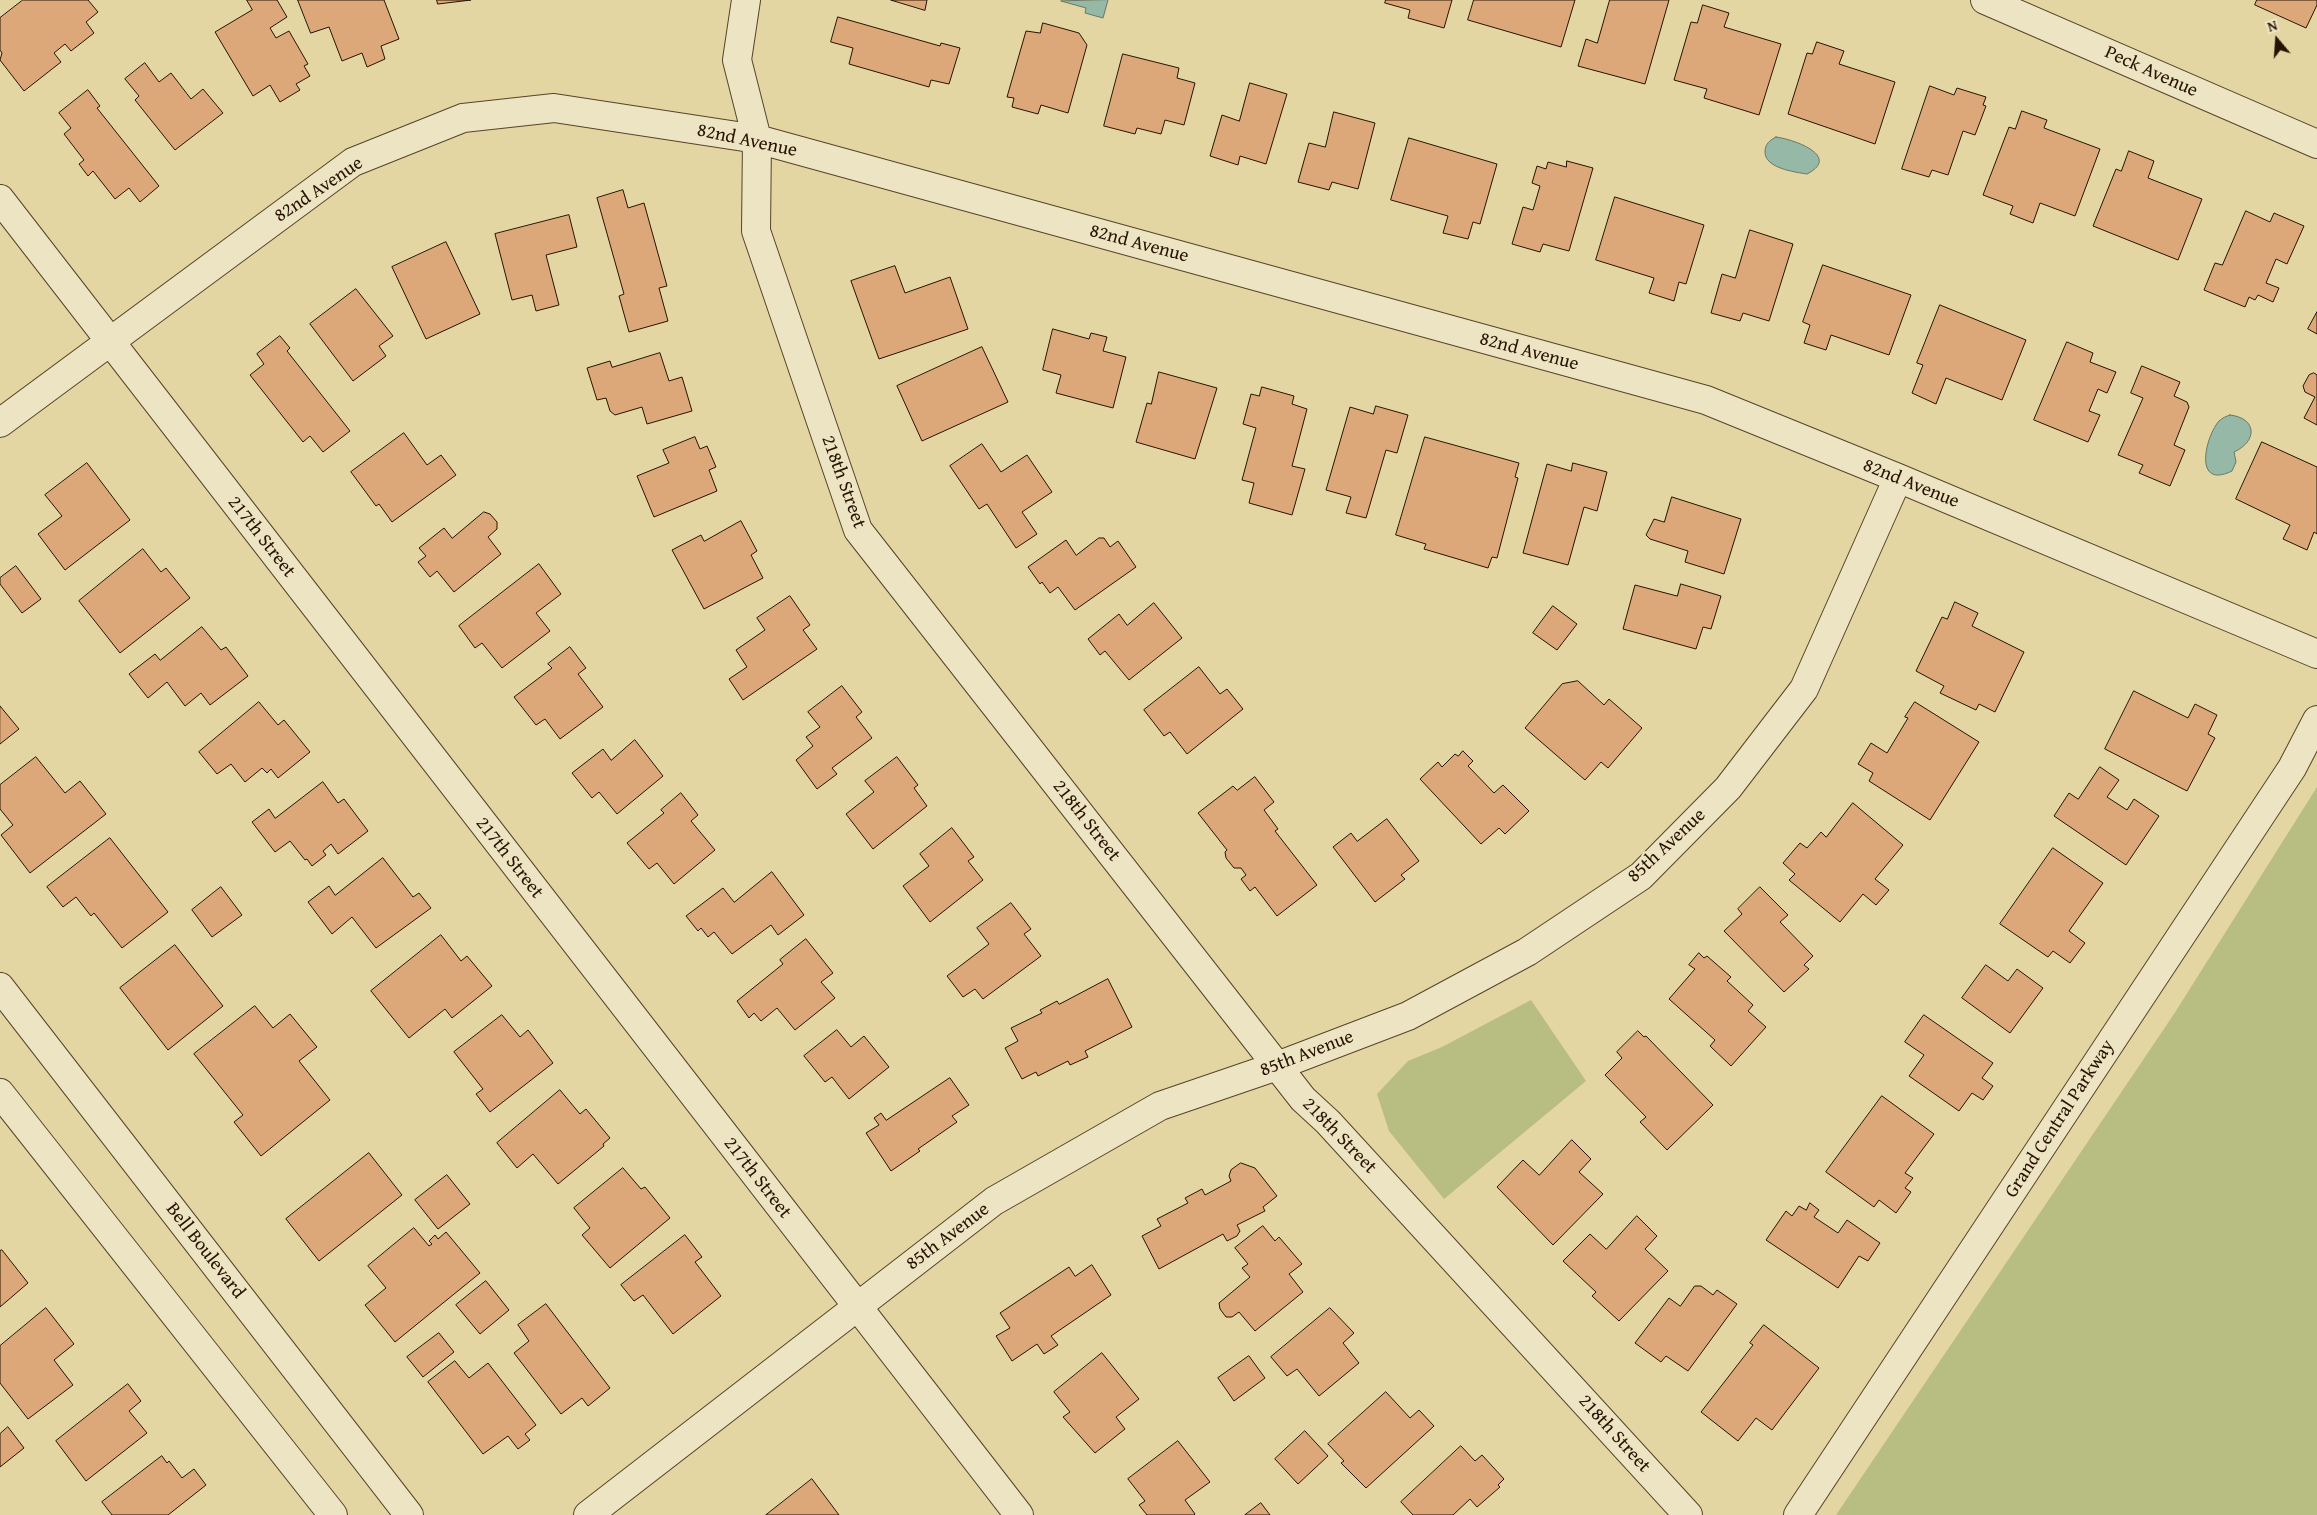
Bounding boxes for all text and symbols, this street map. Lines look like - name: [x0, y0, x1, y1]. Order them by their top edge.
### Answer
- north arrow: [2252, 15, 2302, 65]
- text: N: [2265, 15, 2280, 37]
- street label: Peck Avenue: [2101, 41, 2201, 103]
- street label: 82nd Avenue: [695, 119, 799, 163]
- street label: 82nd Avenue: [270, 152, 368, 228]
- street label: 82nd Avenue: [1087, 220, 1191, 268]
- street label: 82nd Avenue: [1477, 328, 1581, 376]
- street label: 218th Street: [816, 432, 870, 532]
- street label: 82nd Avenue: [1860, 454, 1962, 514]
- street label: 217th Street: [222, 492, 300, 582]
- street label: 218th Street: [1047, 776, 1125, 866]
- street label: 85th Avenue: [1623, 804, 1711, 888]
- street label: 217th Street: [470, 813, 548, 903]
- street label: 85th Avenue: [1257, 1026, 1357, 1082]
- street label: Grand Central Parkway: [2000, 1036, 2120, 1202]
- street label: 218th Street: [1297, 1093, 1381, 1179]
- street label: 217th Street: [718, 1133, 796, 1223]
- street label: 85th Avenue: [902, 1198, 994, 1276]
- street label: Bell Boulevard: [160, 1199, 250, 1303]
- street label: 218th Street: [1573, 1390, 1655, 1478]

